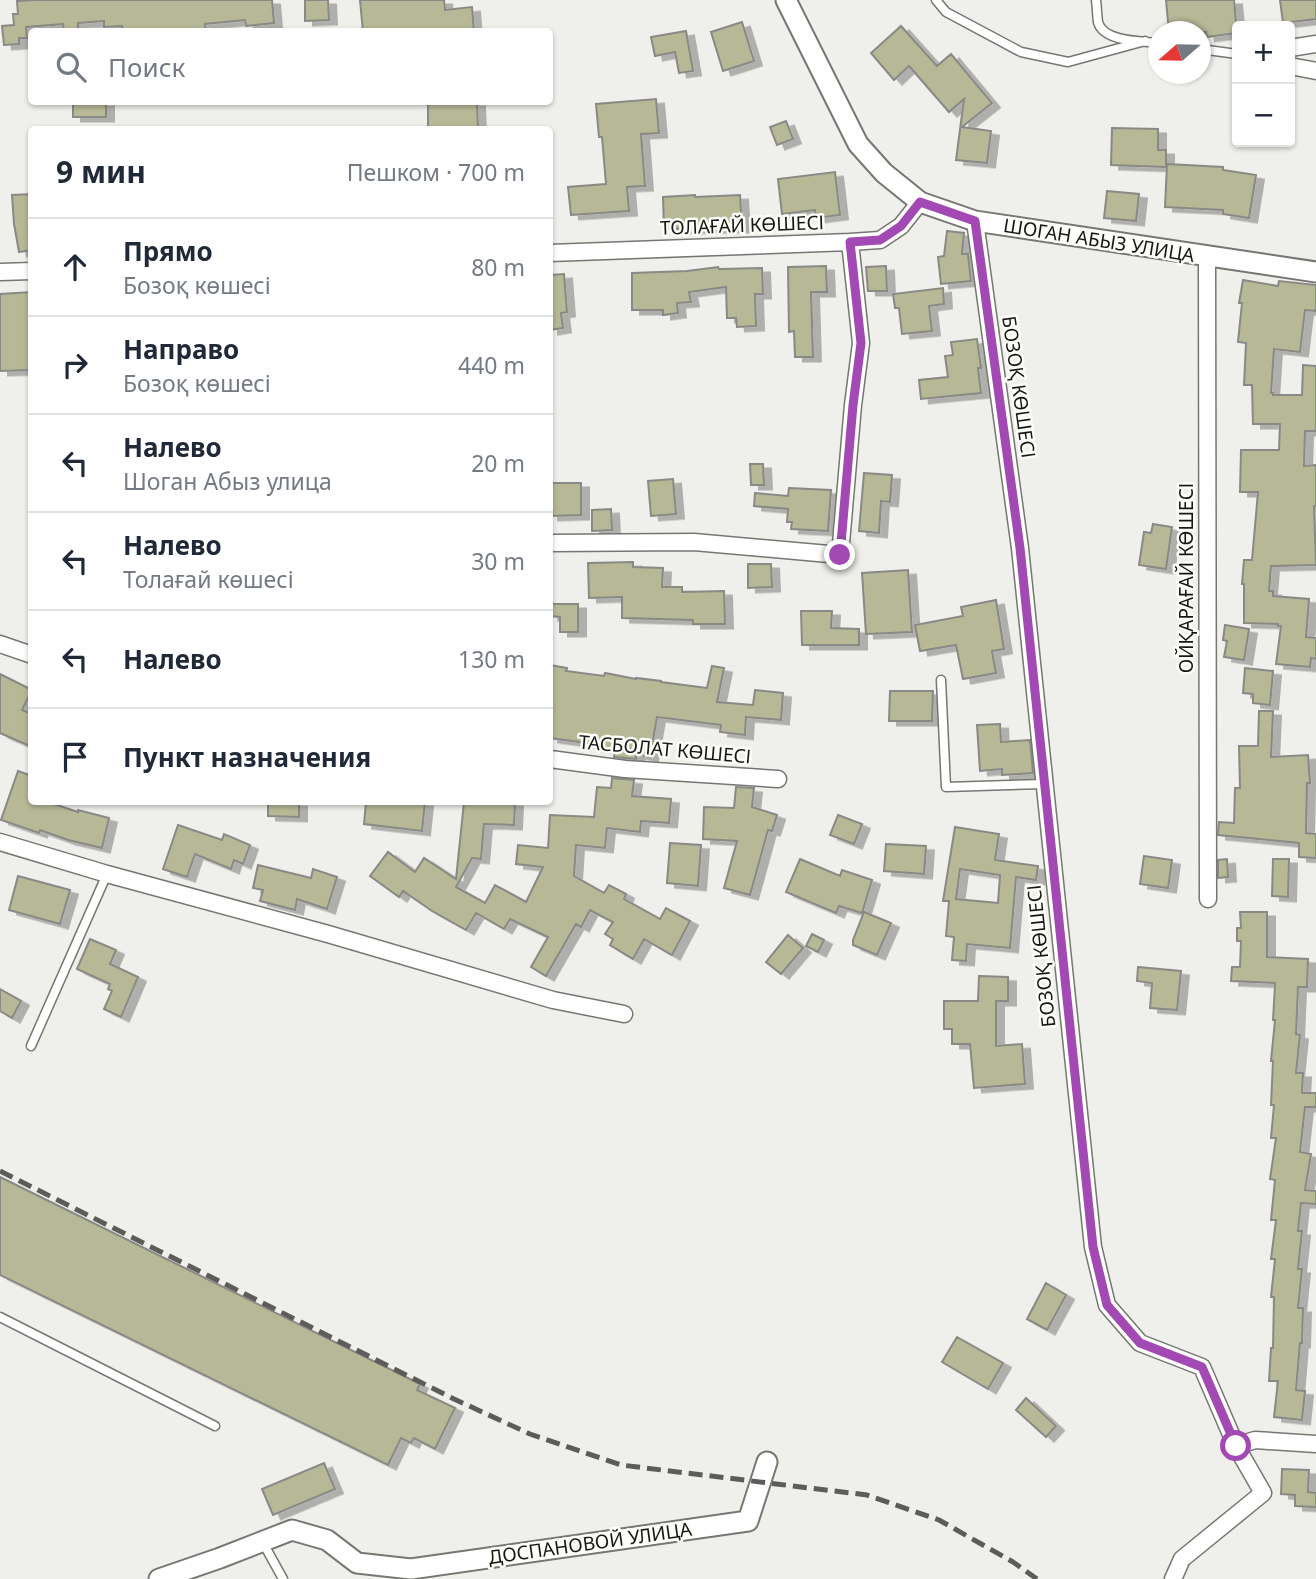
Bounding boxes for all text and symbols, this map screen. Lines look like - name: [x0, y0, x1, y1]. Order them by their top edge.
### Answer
- north arrow: [1148, 21, 1211, 84]
- map controls: [1232, 21, 1295, 147]
- button: +: [1232, 21, 1295, 84]
- search box: [28, 28, 553, 105]
- icon: search: [52, 48, 90, 86]
- text: Поиск: [108, 49, 185, 85]
- button: −: [1232, 84, 1295, 147]
- text: 9 мин: [56, 151, 146, 192]
- text: Пешком · 700 m: [347, 156, 525, 188]
- street label: ТОЛАҒАЙ КӨШЕСІ: [660, 209, 824, 241]
- street label: ШОГАН АБЫЗ УЛИЦА: [1002, 212, 1197, 268]
- text: Прямо: [123, 233, 213, 269]
- icon: ahead: [56, 248, 94, 286]
- text: 80 m: [471, 251, 525, 283]
- text: Бозоқ көшесі: [123, 269, 271, 301]
- street label: БОЗОҚ КӨШЕСІ: [996, 314, 1042, 460]
- text: Направо: [123, 331, 239, 367]
- icon: right: [56, 346, 94, 384]
- text: 440 m: [458, 349, 525, 381]
- text: Бозоқ көшесі: [123, 367, 271, 399]
- text: Налево: [123, 429, 222, 465]
- icon: left: [56, 444, 94, 482]
- text: 20 m: [471, 447, 525, 479]
- text: Шоган Абыз улица: [123, 465, 332, 497]
- street label: ОЙҚАРАҒАЙ КӨШЕСІ: [1173, 483, 1199, 673]
- text: Налево: [123, 527, 222, 563]
- route end: [824, 539, 855, 570]
- icon: left: [56, 542, 94, 580]
- text: 30 m: [471, 545, 525, 577]
- text: Толағай көшесі: [123, 563, 294, 595]
- icon: left: [56, 640, 94, 678]
- text: Налево: [123, 641, 222, 677]
- text: 130 m: [458, 643, 525, 675]
- street label: ТАСБОЛАТ КӨШЕСІ: [578, 729, 752, 769]
- icon: arrive: [56, 738, 94, 776]
- text: Пункт назначения: [123, 739, 371, 775]
- street label: БОЗОҚ КӨШЕСІ: [1021, 883, 1061, 1029]
- route start: [1220, 1430, 1251, 1461]
- street label: ДОСПАНОВОЙ УЛИЦА: [487, 1516, 694, 1570]

